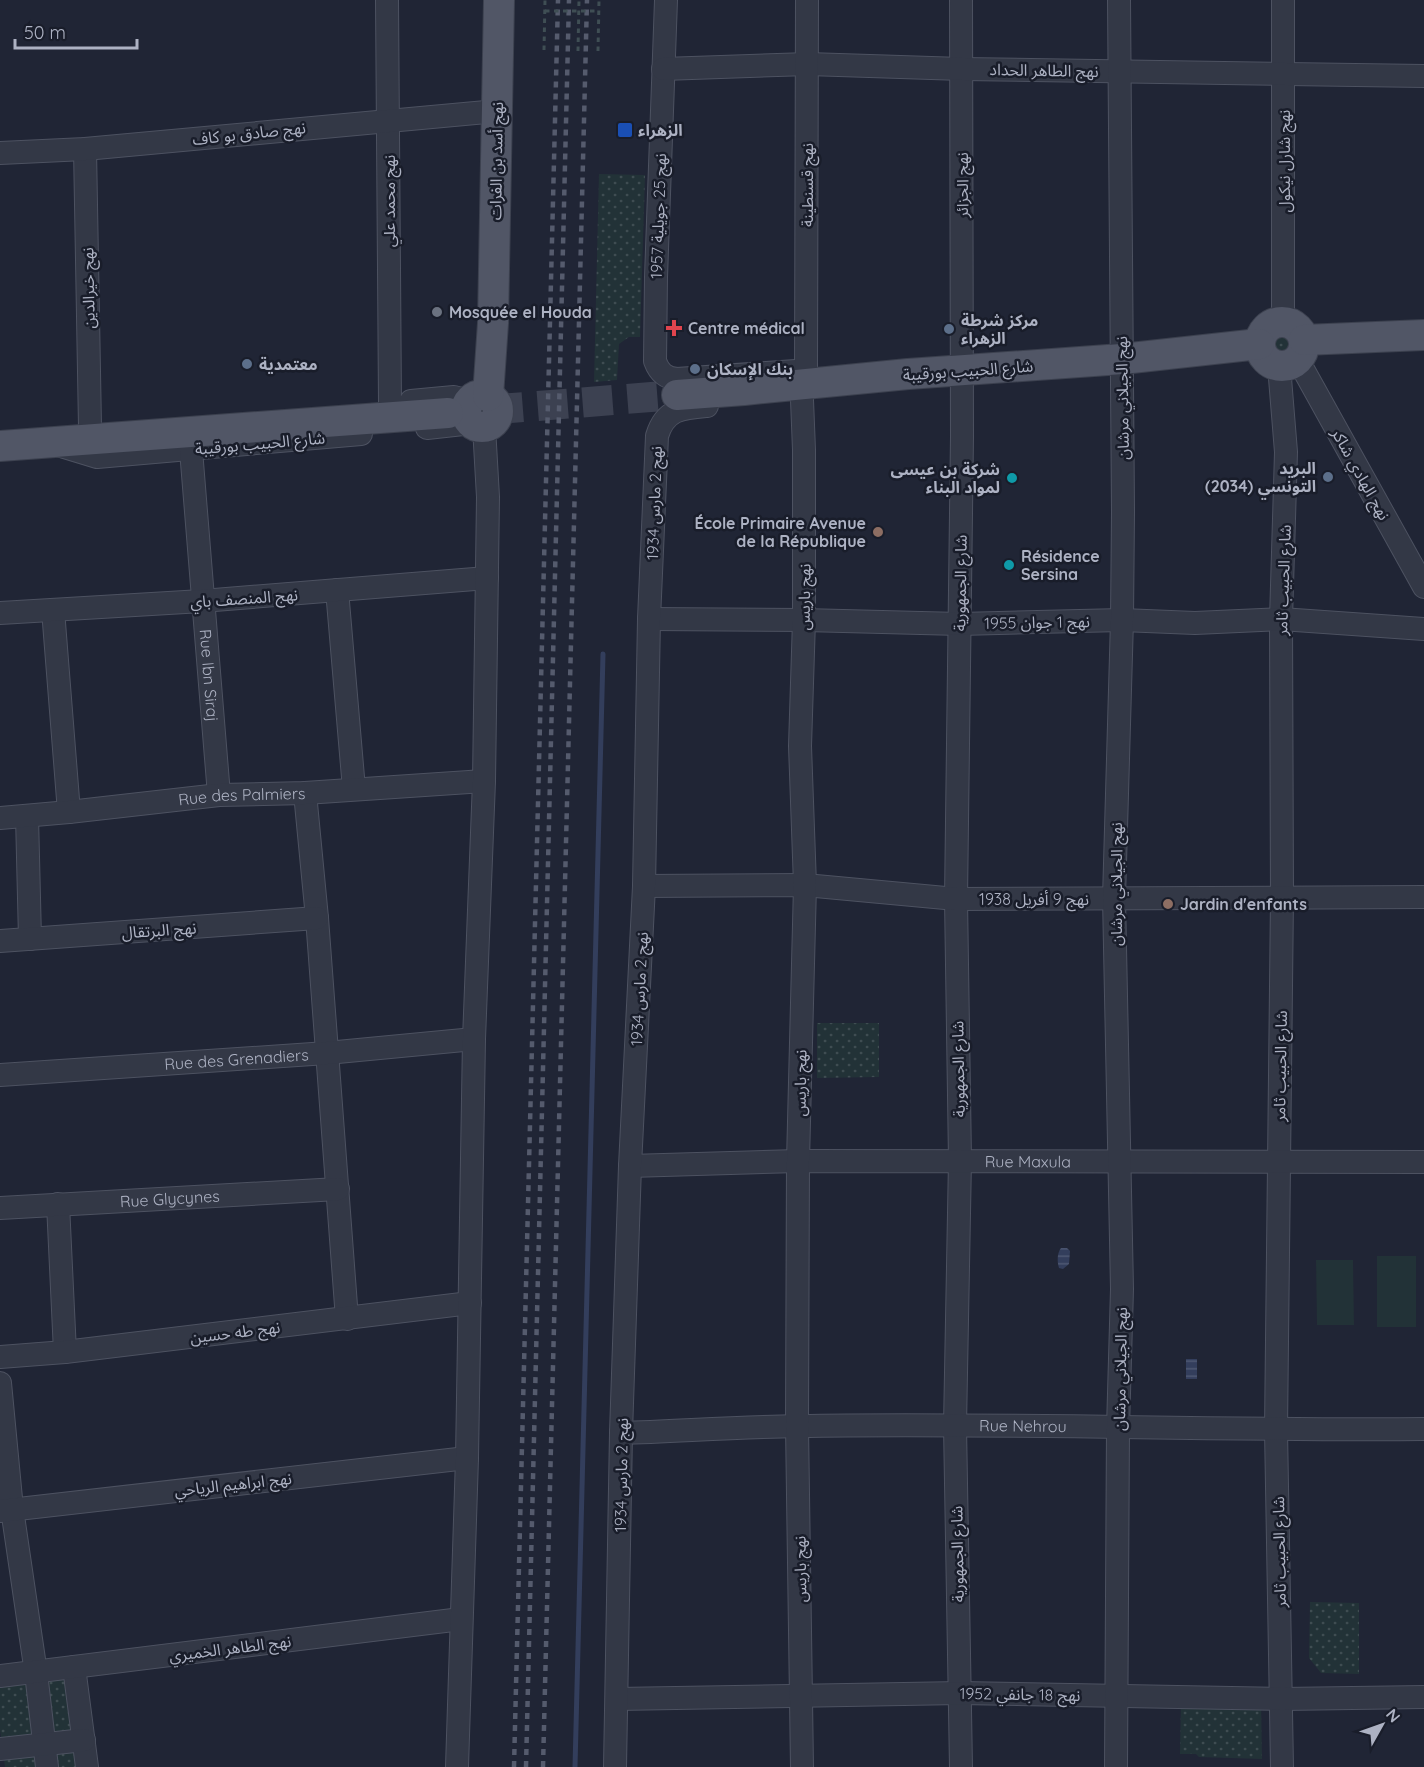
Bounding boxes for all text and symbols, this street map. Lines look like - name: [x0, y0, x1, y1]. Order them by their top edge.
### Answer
- scale bar: [15, 12, 136, 50]
- text: 50 m: [24, 21, 66, 44]
- street label: نهج الطاهر الحداد: [989, 59, 1099, 84]
- street label: نهج أسد بن الفرات: [485, 102, 510, 220]
- street label: نهج شارل نيكول: [1274, 110, 1297, 212]
- street label: نهج صادق بو كاف: [191, 117, 307, 152]
- place label: الزهراء: [638, 120, 683, 140]
- marker: الزهراء: [616, 121, 634, 139]
- street label: نهج قسنطينة: [797, 143, 820, 227]
- street label: نهج الجزائر: [952, 152, 975, 219]
- street label: نهج 25 جويلية 1957: [646, 153, 673, 279]
- street label: نهج محمد علي: [379, 155, 402, 247]
- street label: نهج خيرالدين: [77, 247, 102, 329]
- place label: Mosquée el Houda: [449, 302, 592, 322]
- marker: Mosquée el Houda: [430, 305, 444, 319]
- place label: مركز شرطة الزهراء: [961, 310, 1038, 348]
- place label: Centre médical: [688, 318, 805, 338]
- marker: Centre médical: [665, 319, 683, 337]
- marker: مركز شرطة الزهراء: [942, 322, 956, 336]
- street label: نهج الجيلاني مرشان: [1111, 336, 1136, 460]
- place label: معتمدية: [259, 354, 317, 374]
- street label: شارع الحبيب بورقيبة: [902, 355, 1034, 388]
- marker: معتمدية: [240, 357, 254, 371]
- place label: بنك الإسكان: [707, 359, 793, 381]
- marker: بنك الإسكان: [688, 362, 702, 376]
- street label: نهج الهادي شاكر: [1324, 424, 1395, 525]
- street label: شارع الحبيب بورقيبة: [194, 427, 326, 462]
- street label: نهج 2 مارس 1934: [642, 446, 669, 561]
- place label: البريد التونسي (2034): [1205, 458, 1316, 500]
- place label: شركة بن عيسى لمواد البناء: [891, 459, 1000, 497]
- marker: البريد التونسي (2034): [1321, 470, 1335, 484]
- marker: شركة بن عيسى لمواد البناء: [1005, 471, 1019, 485]
- place label: École Primaire Avenue de la République: [695, 513, 866, 551]
- street label: شارع الحبيب ثامر: [1271, 524, 1298, 637]
- marker: École Primaire Avenue de la République: [871, 525, 885, 539]
- street label: شارع الجمهورية: [949, 535, 974, 632]
- place label: Résidence Sersina: [1021, 546, 1100, 584]
- marker: Résidence Sersina: [1002, 558, 1016, 572]
- street label: نهج باريس: [793, 564, 818, 631]
- street label: نهج المنصف باي: [189, 584, 299, 615]
- street label: نهج 1 جوان 1955: [984, 611, 1090, 636]
- street label: Rue Ibn Siraj: [196, 628, 223, 722]
- street label: Rue des Palmiers: [177, 783, 306, 810]
- street label: نهج الجيلاني مرشان: [1106, 822, 1129, 946]
- street label: نهج 9 أفريل 1938: [979, 889, 1089, 912]
- place label: Jardin d'enfants: [1180, 894, 1307, 914]
- marker: Jardin d'enfants: [1161, 897, 1175, 911]
- street label: نهج البرتقال: [121, 917, 197, 946]
- street label: نهج 2 مارس 1934: [626, 931, 655, 1047]
- street label: شارع الحبيب ثامر: [1269, 1010, 1294, 1123]
- street label: شارع الجمهورية: [947, 1020, 972, 1117]
- street label: Rue des Grenadiers: [164, 1044, 309, 1074]
- street label: نهج باريس: [789, 1050, 814, 1117]
- street label: Rue Maxula: [985, 1151, 1071, 1171]
- street label: Rue Glycynes: [119, 1186, 220, 1211]
- street label: نهج الجيلاني مرشان: [1109, 1307, 1134, 1431]
- street label: نهج طه حسين: [189, 1317, 282, 1350]
- street label: Rue Nehrou: [979, 1415, 1067, 1436]
- street label: نهج 2 مارس 1934: [610, 1418, 635, 1532]
- street label: نهج ابراهيم الرياحي: [173, 1468, 293, 1503]
- street label: شارع الحبيب ثامر: [1268, 1496, 1293, 1609]
- street label: شارع الجمهورية: [946, 1505, 971, 1602]
- street label: نهج باريس: [789, 1535, 814, 1602]
- street label: نهج الطاهر الخميري: [168, 1631, 293, 1668]
- street label: نهج 18 جانفي 1952: [959, 1683, 1081, 1708]
- north arrow: [1352, 1695, 1412, 1755]
- text: N: [1382, 1704, 1405, 1726]

